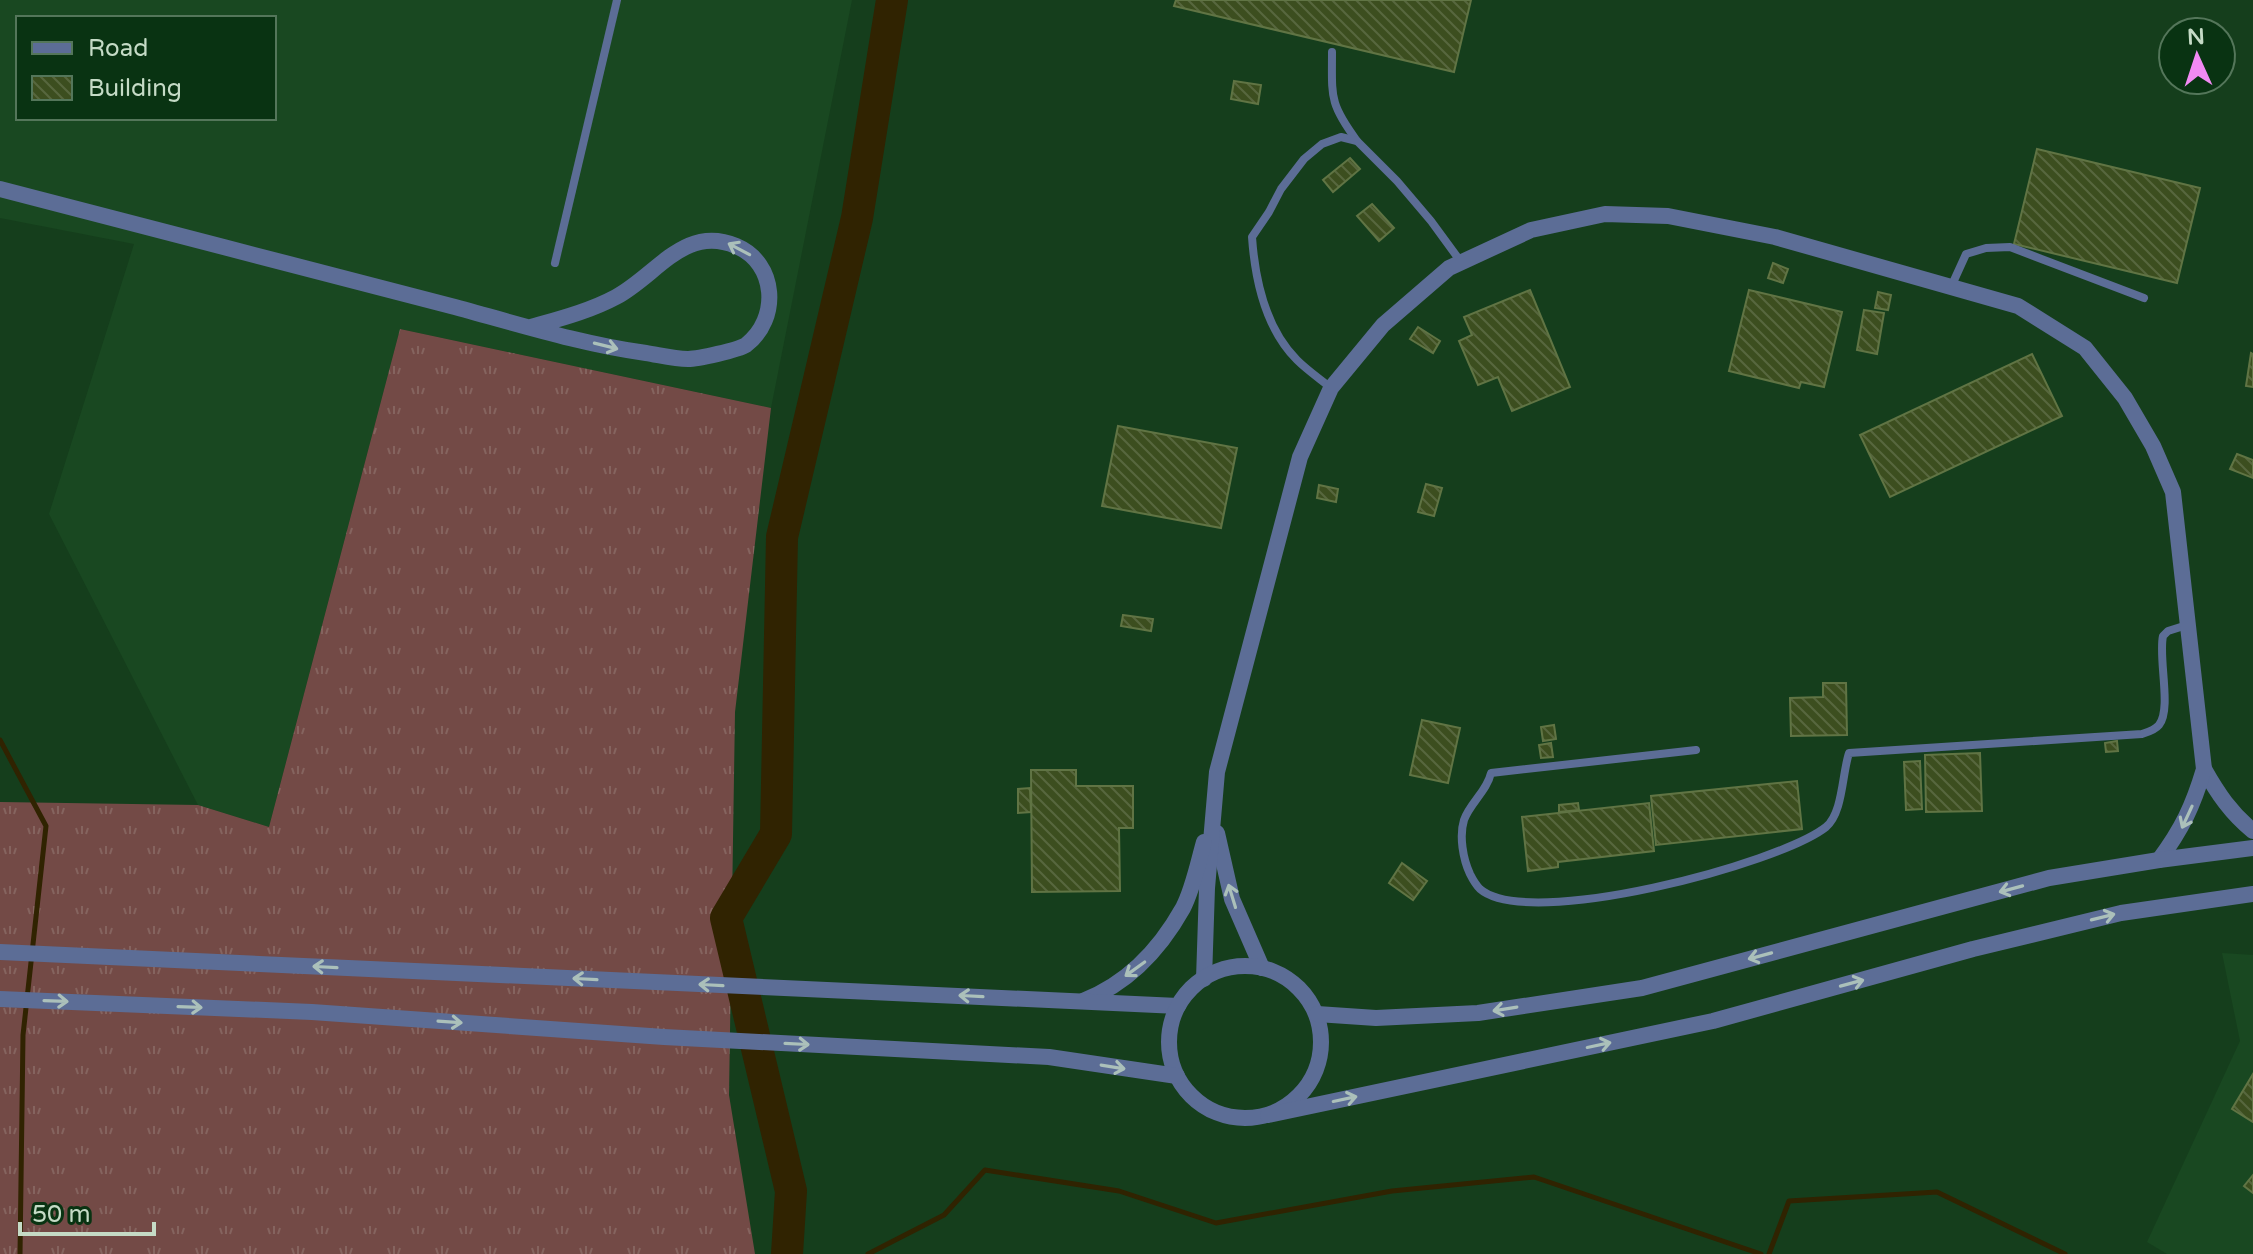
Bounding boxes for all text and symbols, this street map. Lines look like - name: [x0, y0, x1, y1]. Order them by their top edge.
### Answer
- legend: [16, 16, 276, 120]
- north arrow: [2157, 16, 2237, 96]
- text: N: [2187, 24, 2206, 50]
- text: Road: [88, 34, 148, 63]
- text: Building: [88, 74, 182, 103]
- one-way arrow: [728, 240, 752, 256]
- one-way arrow: [593, 339, 619, 354]
- one-way arrow: [2179, 805, 2194, 829]
- one-way arrow: [1998, 882, 2024, 897]
- one-way arrow: [1224, 883, 1239, 909]
- one-way arrow: [2090, 909, 2115, 924]
- one-way arrow: [1747, 950, 1773, 965]
- one-way arrow: [312, 959, 339, 974]
- one-way arrow: [1125, 961, 1146, 978]
- one-way arrow: [572, 971, 599, 986]
- one-way arrow: [1838, 975, 1864, 990]
- one-way arrow: [698, 977, 725, 992]
- one-way arrow: [958, 989, 985, 1004]
- one-way arrow: [42, 994, 69, 1009]
- one-way arrow: [176, 999, 203, 1014]
- one-way arrow: [1493, 1002, 1519, 1017]
- one-way arrow: [436, 1015, 462, 1030]
- one-way arrow: [783, 1037, 810, 1052]
- one-way arrow: [1586, 1037, 1612, 1052]
- one-way arrow: [1100, 1060, 1125, 1075]
- one-way arrow: [1332, 1090, 1357, 1105]
- scale bar: [20, 1186, 154, 1236]
- text: 50 m: [32, 1200, 90, 1229]

